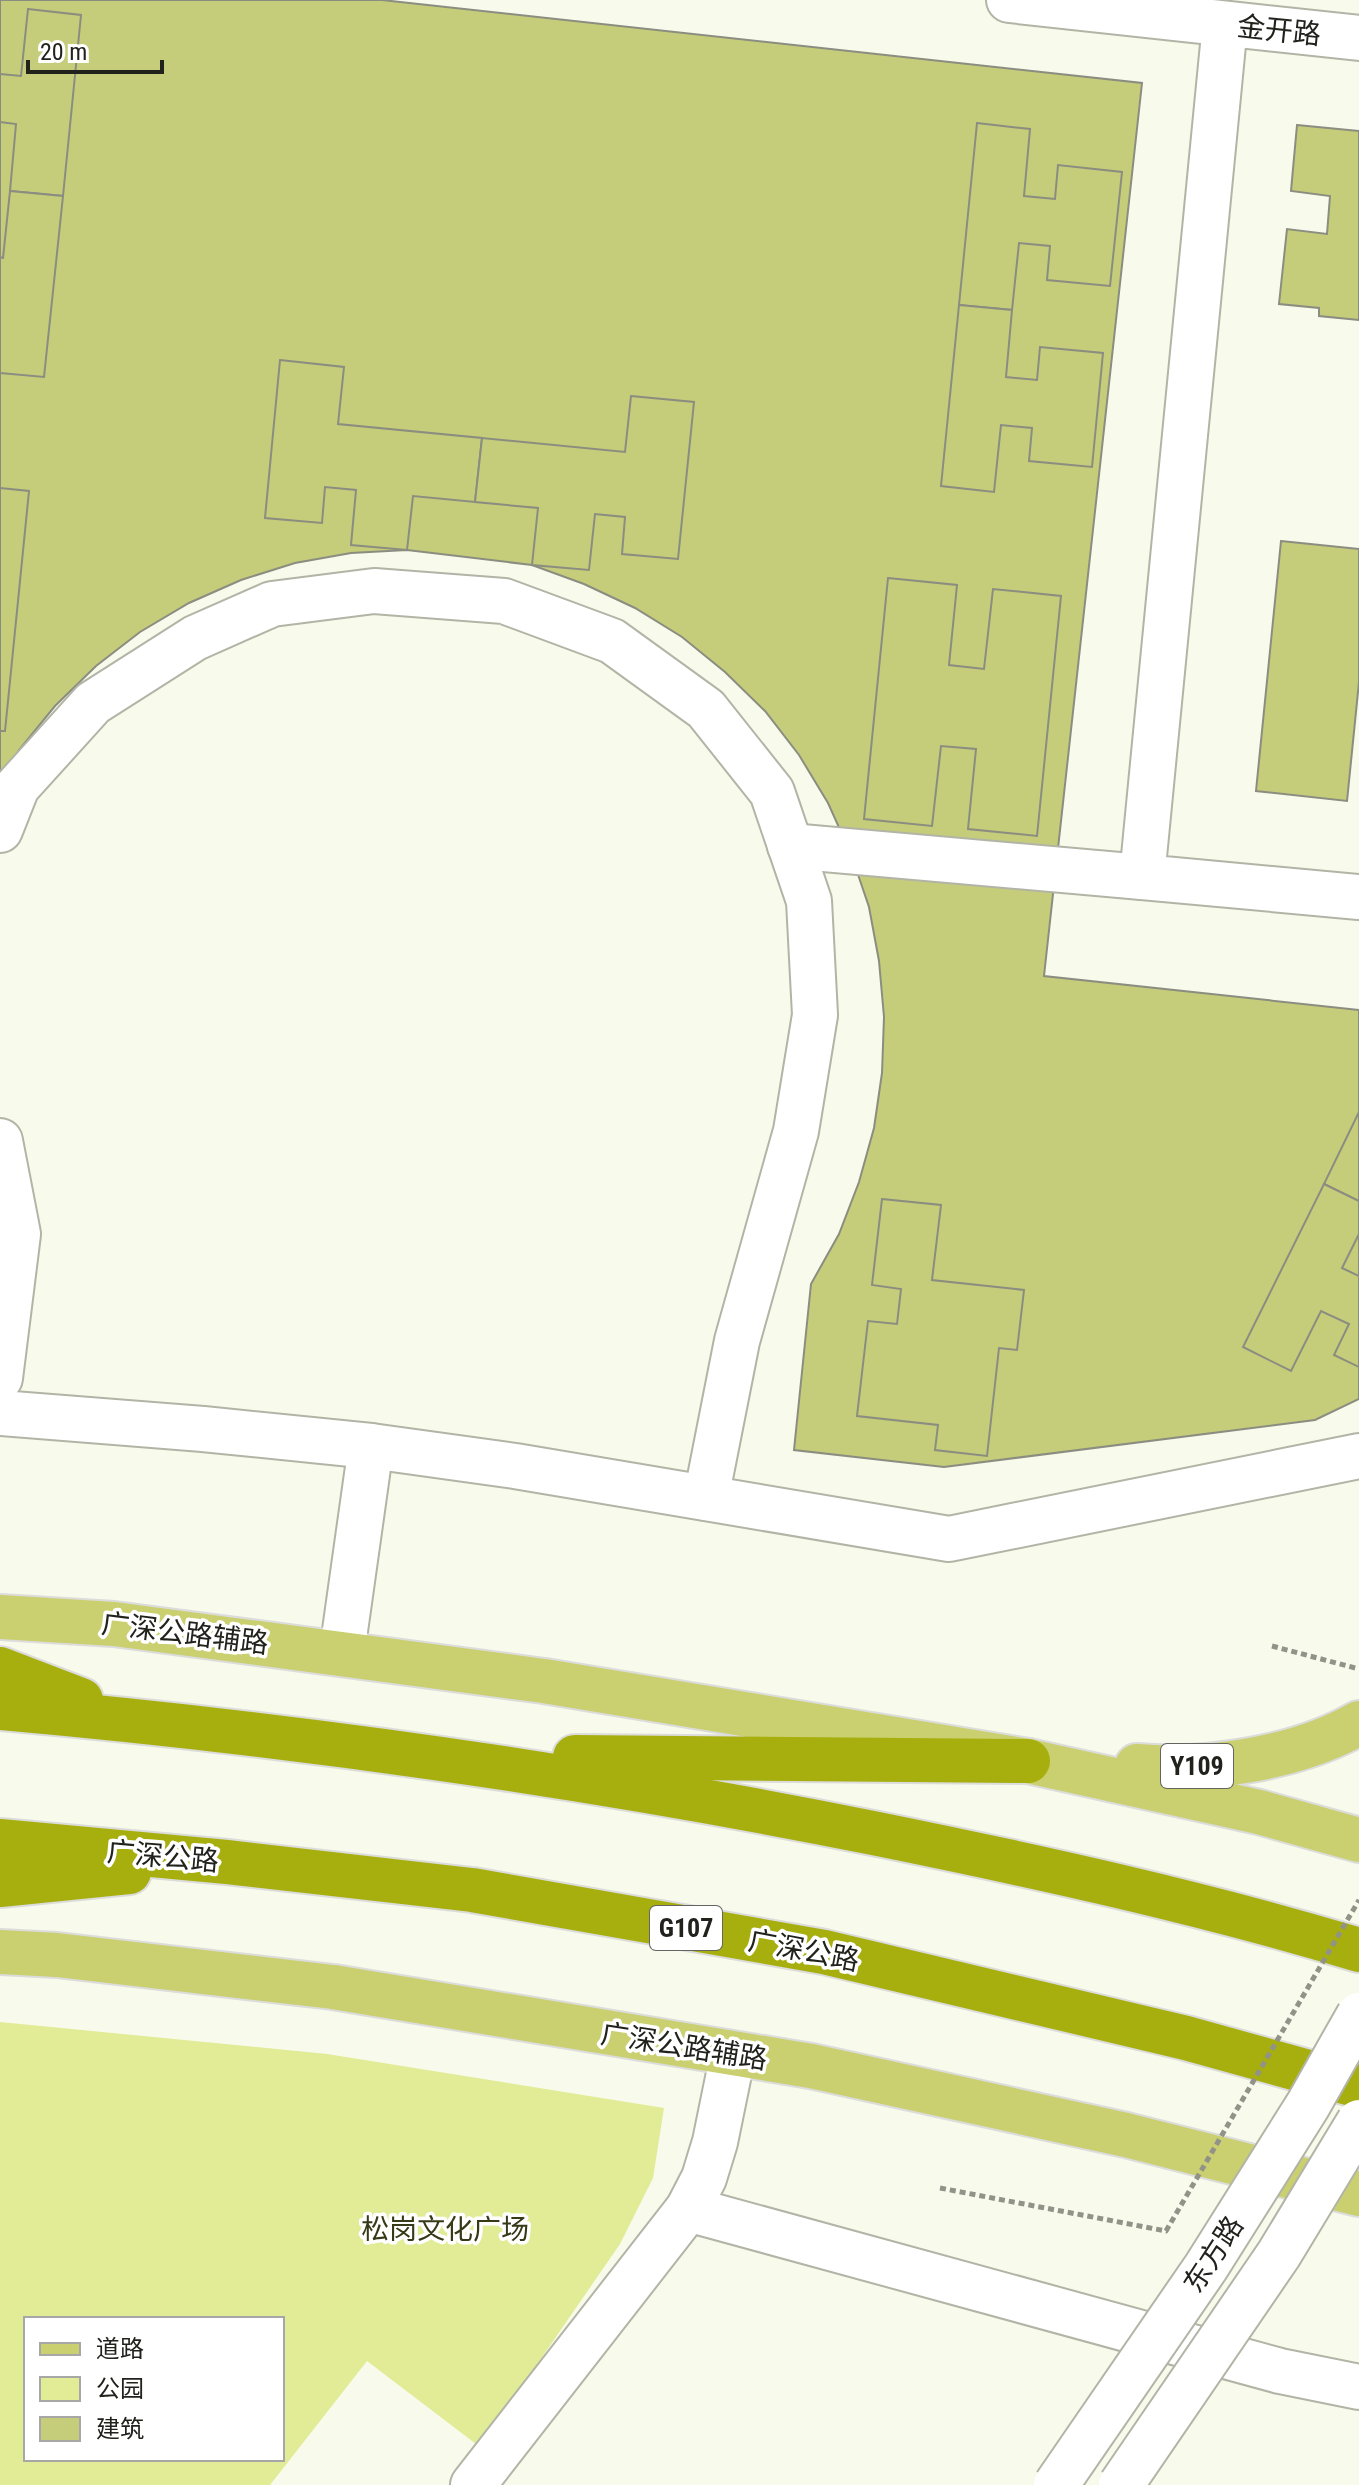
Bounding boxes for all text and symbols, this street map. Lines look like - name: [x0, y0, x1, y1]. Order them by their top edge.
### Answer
- street label: 金开路: [1235, 10, 1322, 51]
- scale bar: [28, 24, 162, 74]
- text: 20 m: [40, 38, 87, 66]
- street label: 广深公路辅路: [100, 1607, 270, 1660]
- road number: Y109: [1161, 1744, 1233, 1788]
- street label: 广深公路: [106, 1835, 220, 1878]
- road number: G107: [650, 1906, 722, 1950]
- street label: 广深公路: [746, 1924, 862, 1977]
- street label: 广深公路辅路: [598, 2017, 769, 2076]
- street label: 东方路: [1177, 2210, 1250, 2298]
- park label: 松岗文化广场: [361, 2213, 529, 2246]
- legend: [24, 2317, 284, 2461]
- text: 道路: [96, 2335, 144, 2363]
- text: 公园: [96, 2375, 144, 2403]
- text: 建筑: [96, 2415, 144, 2443]

